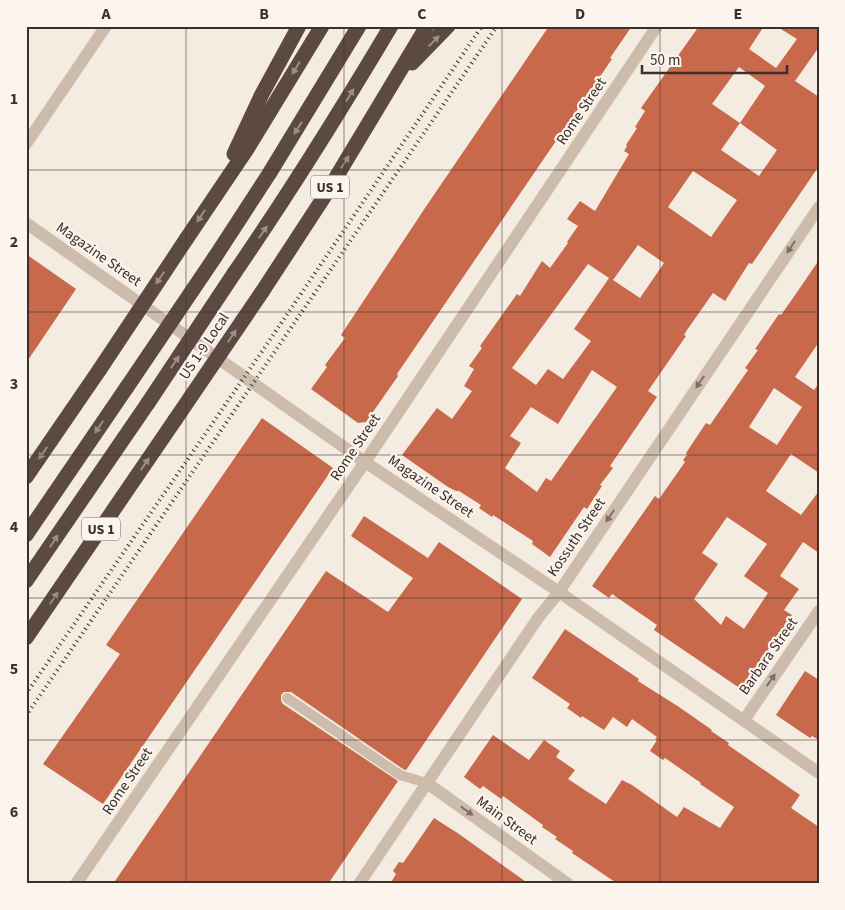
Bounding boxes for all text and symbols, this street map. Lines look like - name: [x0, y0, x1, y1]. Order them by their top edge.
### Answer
- text: A: [100, 3, 111, 25]
- text: B: [259, 3, 269, 25]
- text: C: [417, 3, 427, 25]
- text: D: [575, 3, 585, 25]
- text: E: [734, 3, 742, 25]
- one-way arrow: [428, 35, 440, 47]
- scale bar: [642, 42, 788, 74]
- text: 50 m: [650, 50, 680, 71]
- one-way arrow: [292, 61, 301, 74]
- street label: Rome Street: [551, 73, 612, 149]
- text: 1: [10, 88, 18, 110]
- one-way arrow: [345, 88, 354, 101]
- one-way arrow: [293, 121, 302, 134]
- one-way arrow: [341, 156, 350, 169]
- road number: US 1: [311, 176, 349, 198]
- one-way arrow: [196, 210, 206, 223]
- street label: Magazine Street: [52, 217, 146, 292]
- one-way arrow: [258, 225, 268, 239]
- text: 2: [10, 231, 18, 253]
- one-way arrow: [787, 240, 796, 254]
- one-way arrow: [155, 272, 165, 285]
- street label: US 1-9 Local: [174, 309, 235, 384]
- one-way arrow: [227, 330, 237, 343]
- one-way arrow: [170, 355, 180, 369]
- text: 3: [10, 373, 18, 395]
- one-way arrow: [696, 375, 705, 389]
- street label: Rome Street: [325, 409, 386, 485]
- one-way arrow: [94, 420, 104, 434]
- one-way arrow: [38, 446, 48, 459]
- street label: Magazine Street: [384, 450, 478, 523]
- one-way arrow: [140, 457, 150, 470]
- street label: Kossuth Street: [542, 494, 611, 581]
- one-way arrow: [605, 510, 614, 523]
- text: 4: [10, 516, 19, 538]
- road number: US 1: [82, 518, 120, 540]
- one-way arrow: [49, 534, 59, 548]
- one-way arrow: [49, 591, 59, 605]
- street label: Barbara Street: [734, 613, 803, 699]
- text: 5: [10, 658, 18, 680]
- one-way arrow: [766, 673, 776, 686]
- street label: Rome Street: [97, 743, 158, 819]
- street label: Main Street: [472, 791, 542, 850]
- text: 6: [10, 801, 18, 823]
- one-way arrow: [460, 806, 474, 816]

